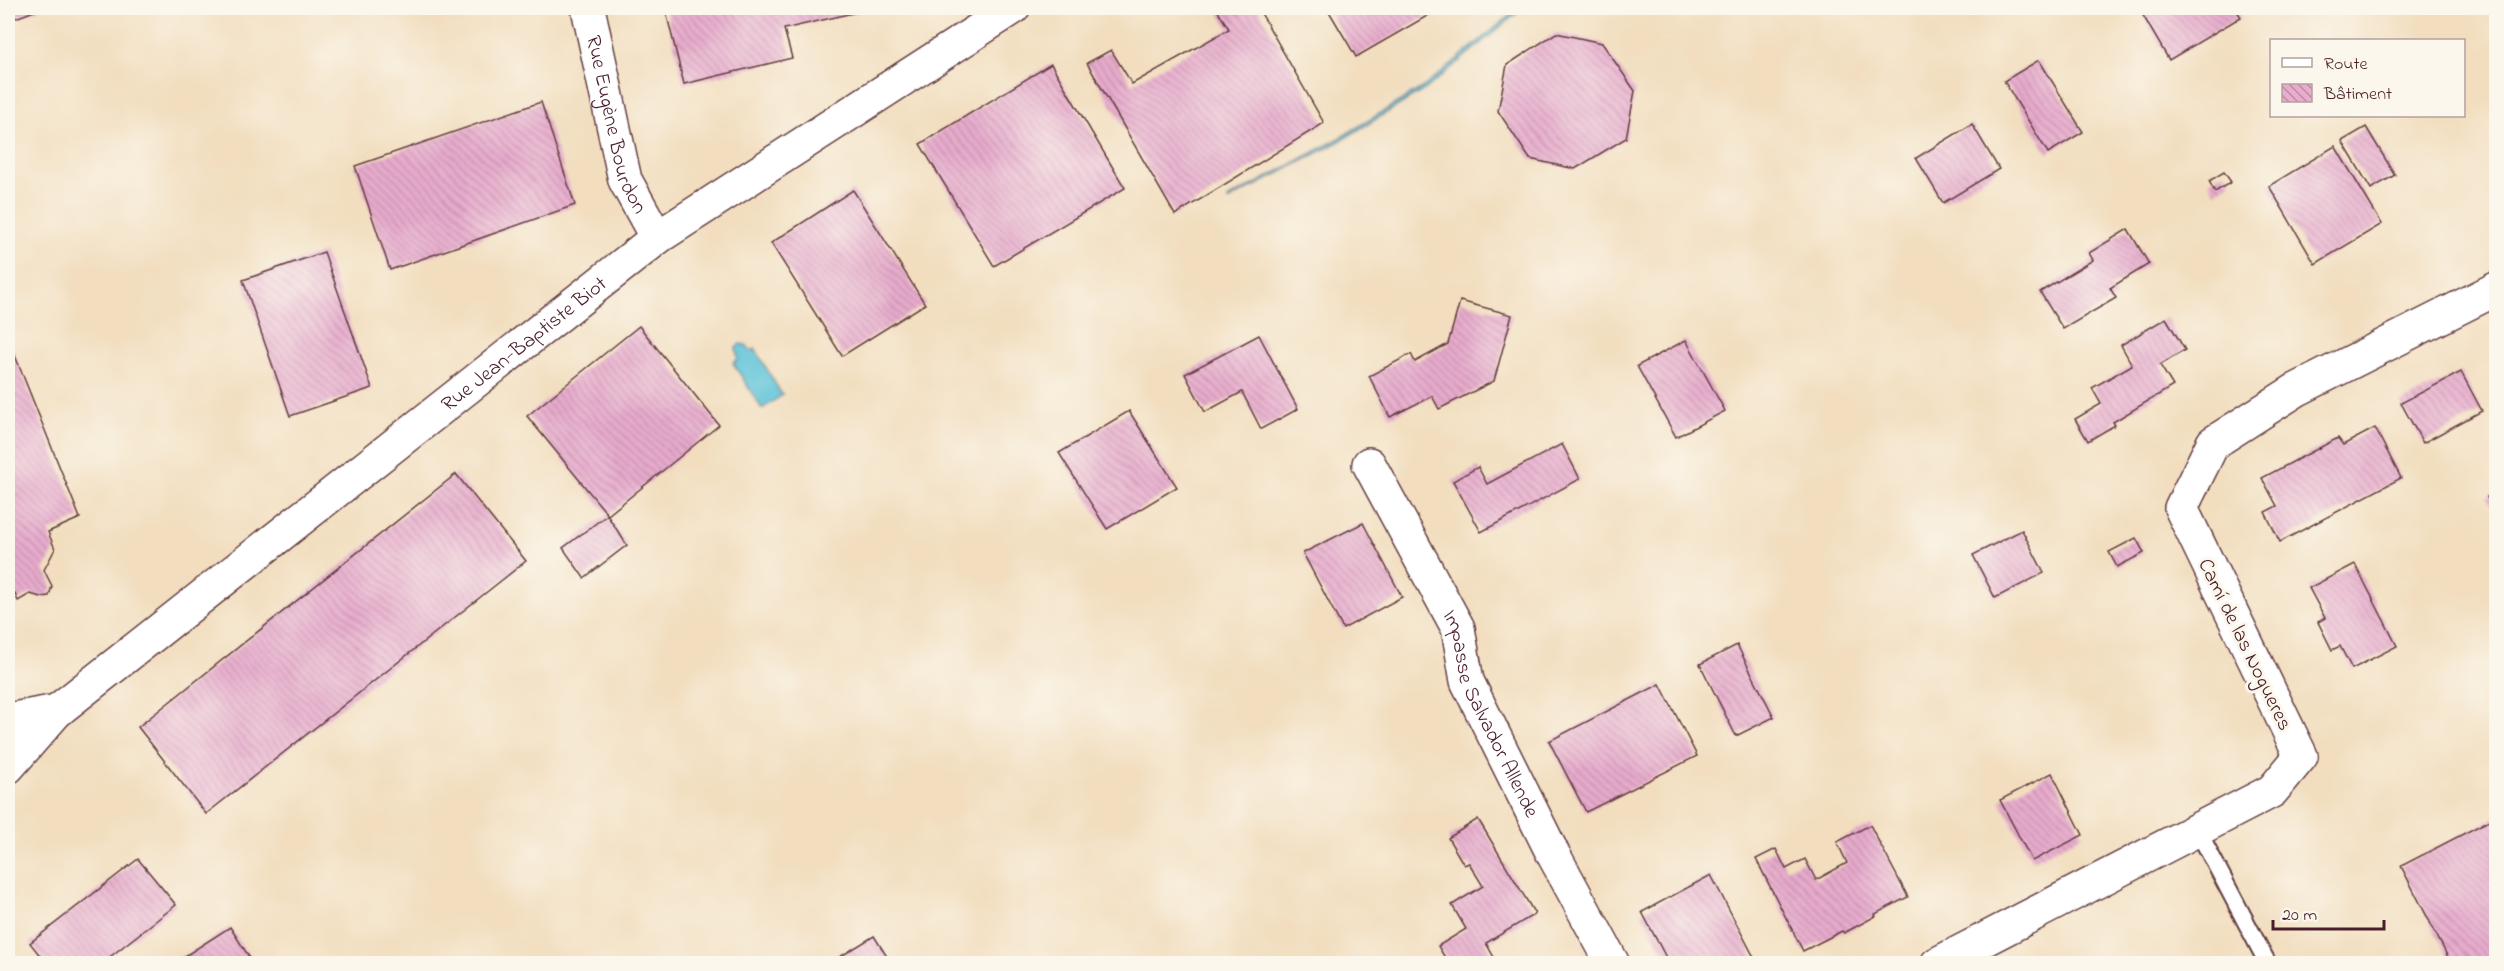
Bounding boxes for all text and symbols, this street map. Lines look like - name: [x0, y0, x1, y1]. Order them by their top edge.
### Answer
- street label: Rue Eugène Bourdon: [577, 33, 654, 220]
- legend: [2270, 39, 2465, 117]
- text: Route: [2324, 52, 2369, 78]
- text: Bâtiment: [2323, 82, 2392, 108]
- street label: Rue Jean-Baptiste Biot: [435, 270, 614, 420]
- street label: Camí de las Nogueres: [2188, 554, 2299, 737]
- street label: Impasse Salvador Allende: [1434, 605, 1546, 824]
- scale bar: [2273, 893, 2384, 931]
- text: 20 m: [2282, 903, 2317, 929]

